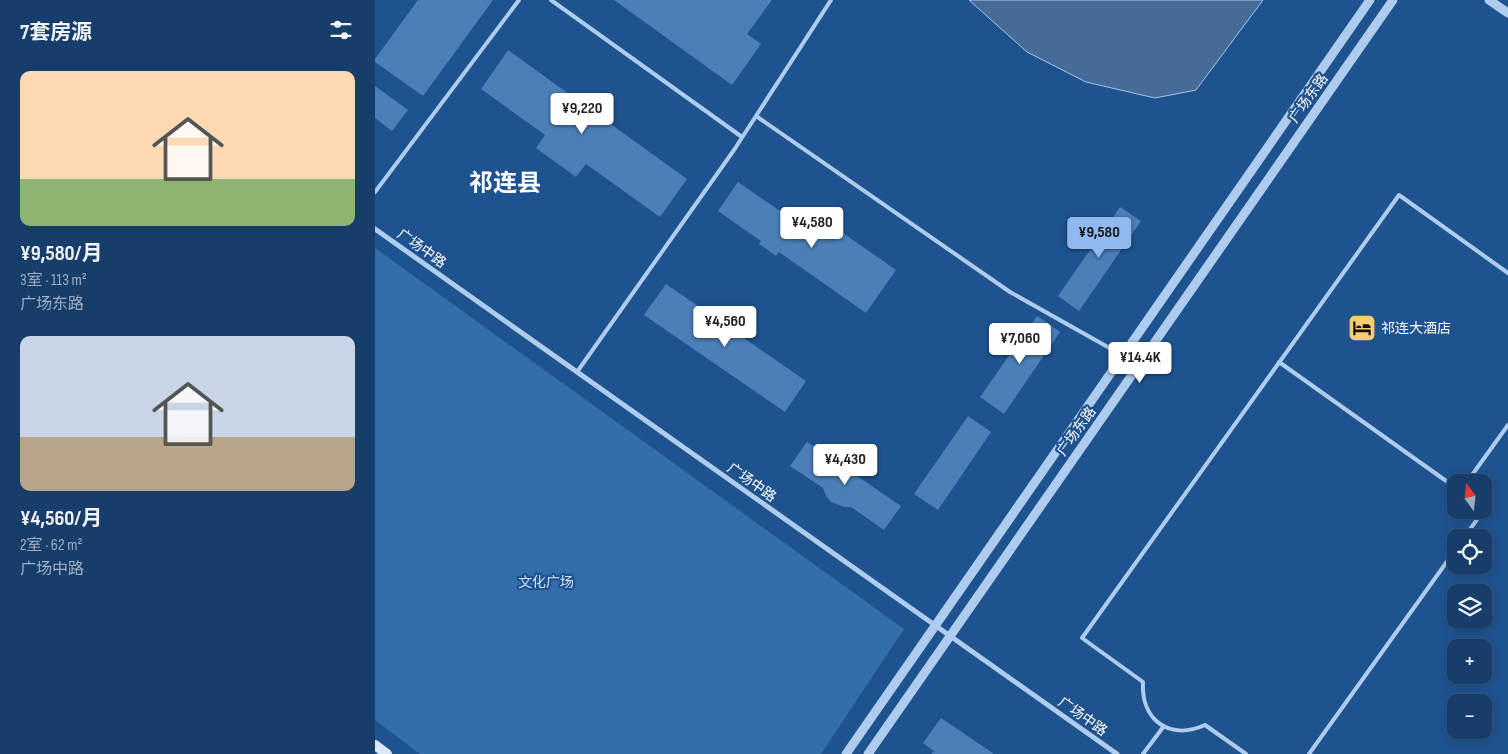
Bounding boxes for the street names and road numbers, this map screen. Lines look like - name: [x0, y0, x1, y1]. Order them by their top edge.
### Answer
- street label: 广场东路: [1285, 70, 1331, 126]
- street label: 广场中路: [394, 225, 450, 271]
- street label: 广场东路: [1053, 403, 1099, 459]
- street label: 广场中路: [724, 459, 780, 505]
- street label: 广场中路: [1055, 693, 1111, 739]

